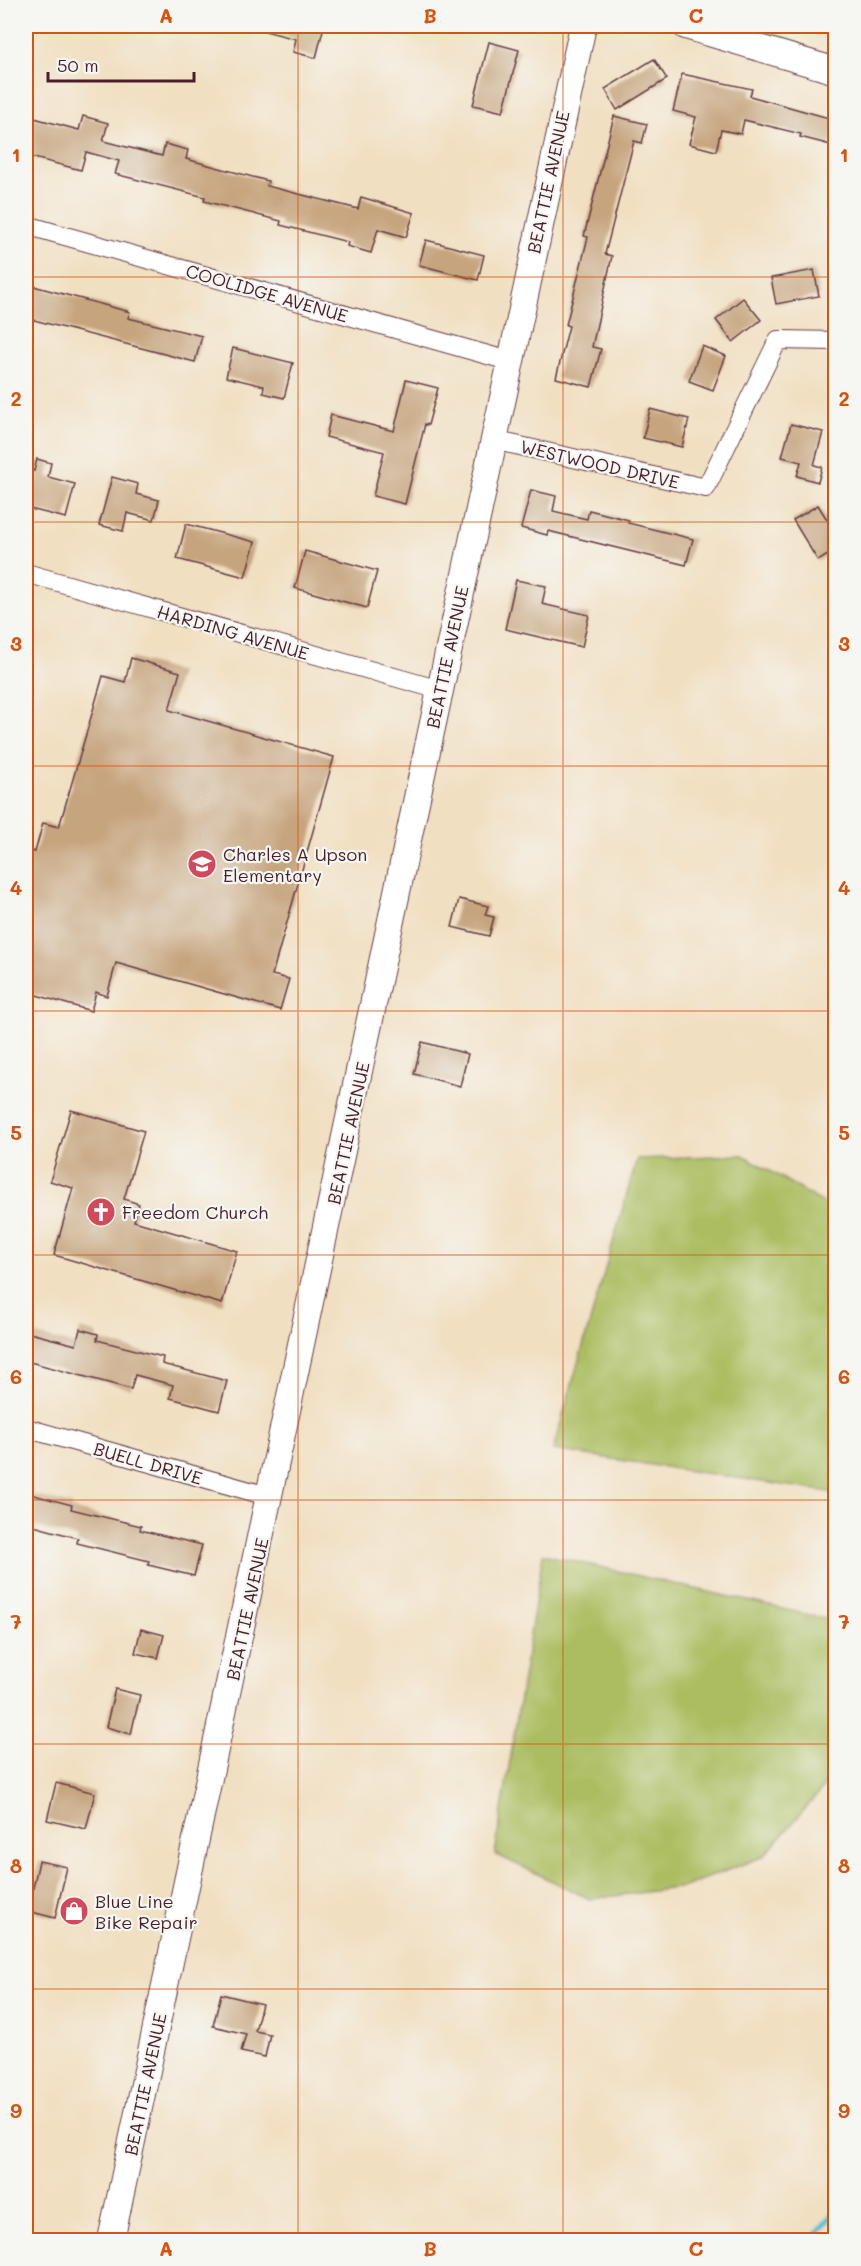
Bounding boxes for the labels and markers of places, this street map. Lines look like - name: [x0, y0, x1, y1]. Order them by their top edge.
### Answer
- place label: Charles A Upson Elementary: [223, 842, 367, 887]
- school or university icon: Charles A Upson Elementary: [186, 848, 218, 880]
- church icon: Freedom Church: [85, 1196, 117, 1228]
- place label: Freedom Church: [122, 1200, 268, 1224]
- place label: Blue Line Bike Repair: [95, 1889, 198, 1934]
- shop icon: Blue Line Bike Repair: [58, 1895, 90, 1927]

